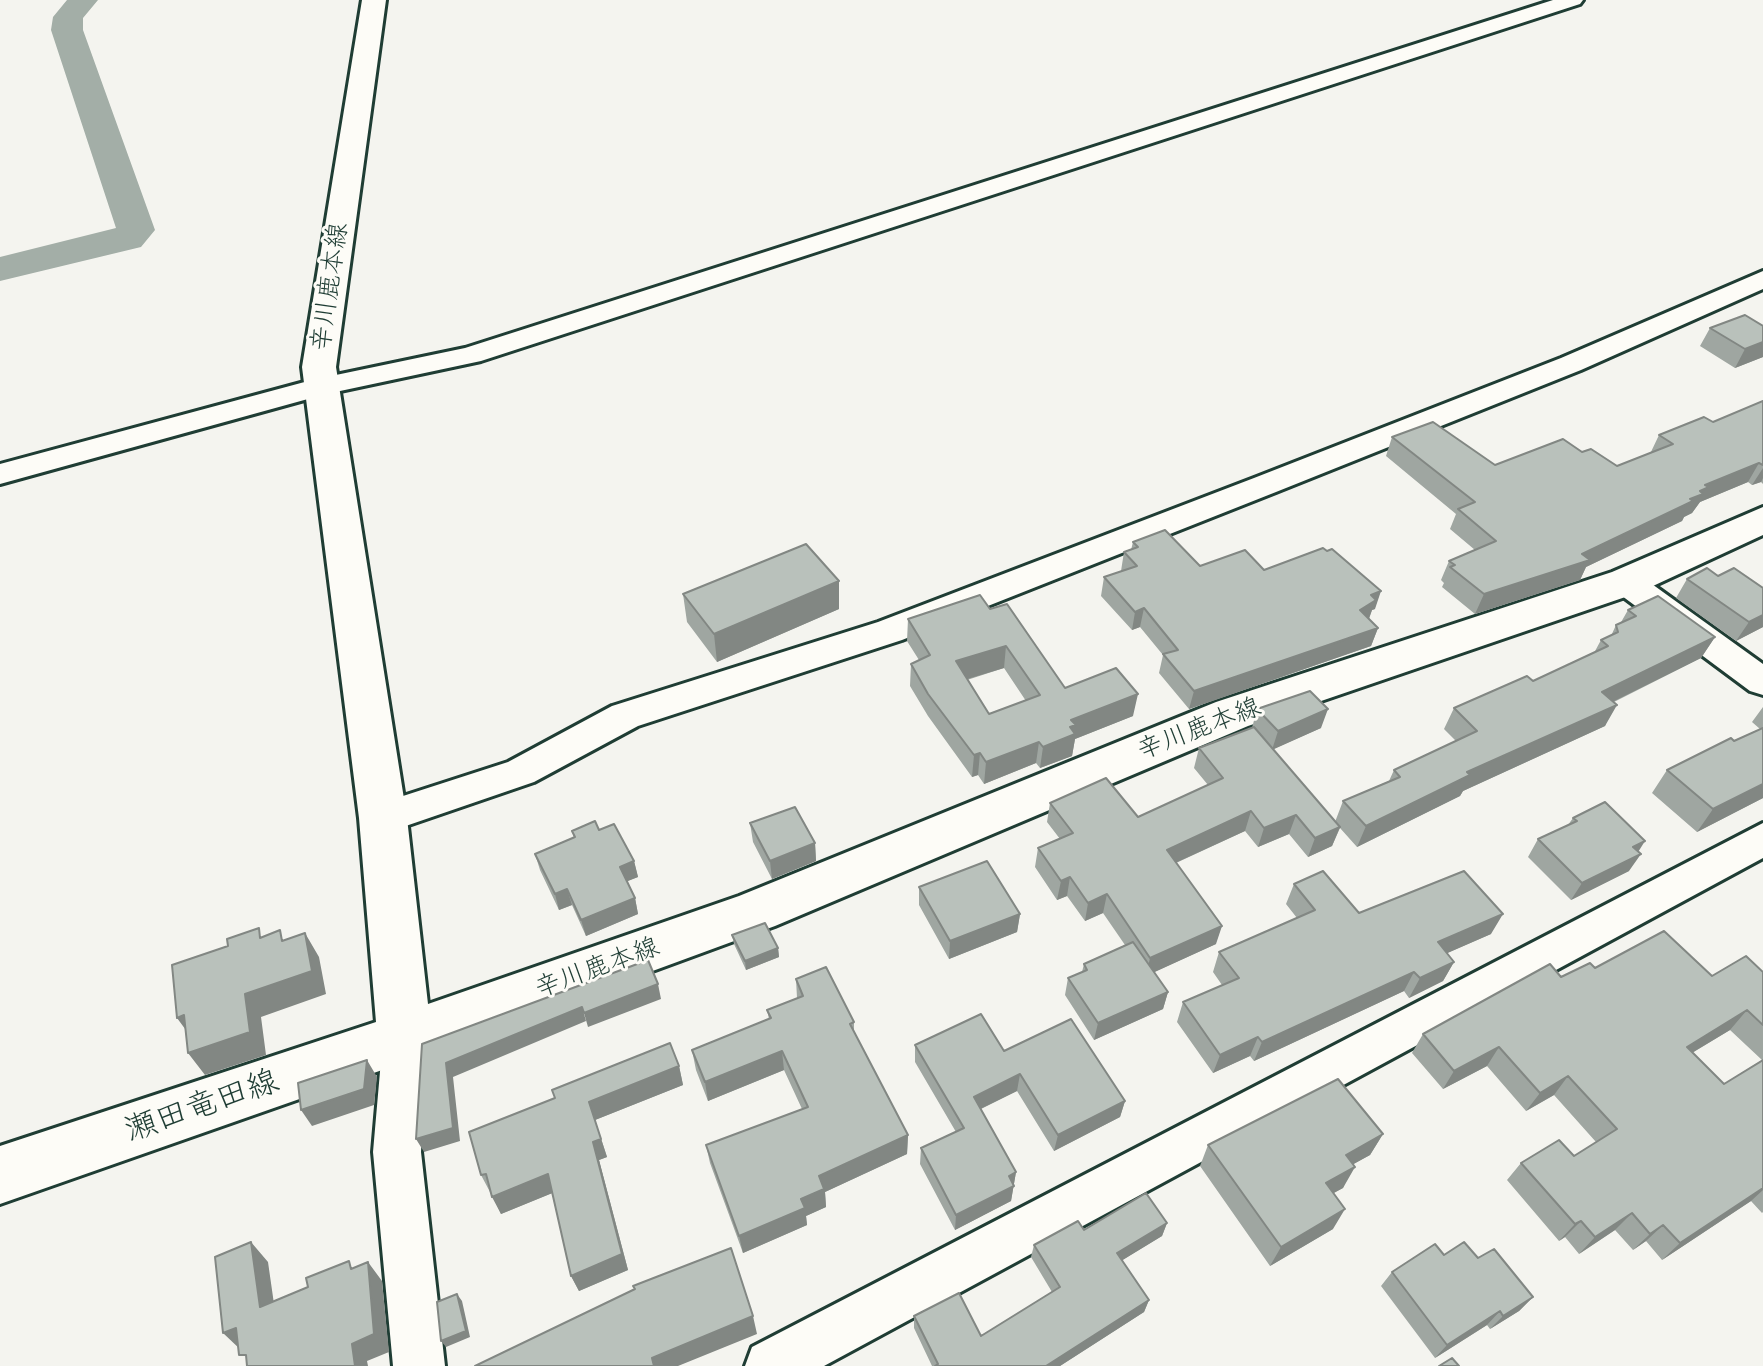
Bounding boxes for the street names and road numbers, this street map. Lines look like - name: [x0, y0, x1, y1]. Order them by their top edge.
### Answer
- street label: 辛川鹿本線: [306, 220, 354, 354]
- street label: 辛川鹿本線: [1133, 691, 1265, 767]
- street label: 辛川鹿本線: [531, 931, 663, 1005]
- street label: 瀬田竜田線: [120, 1062, 284, 1150]

